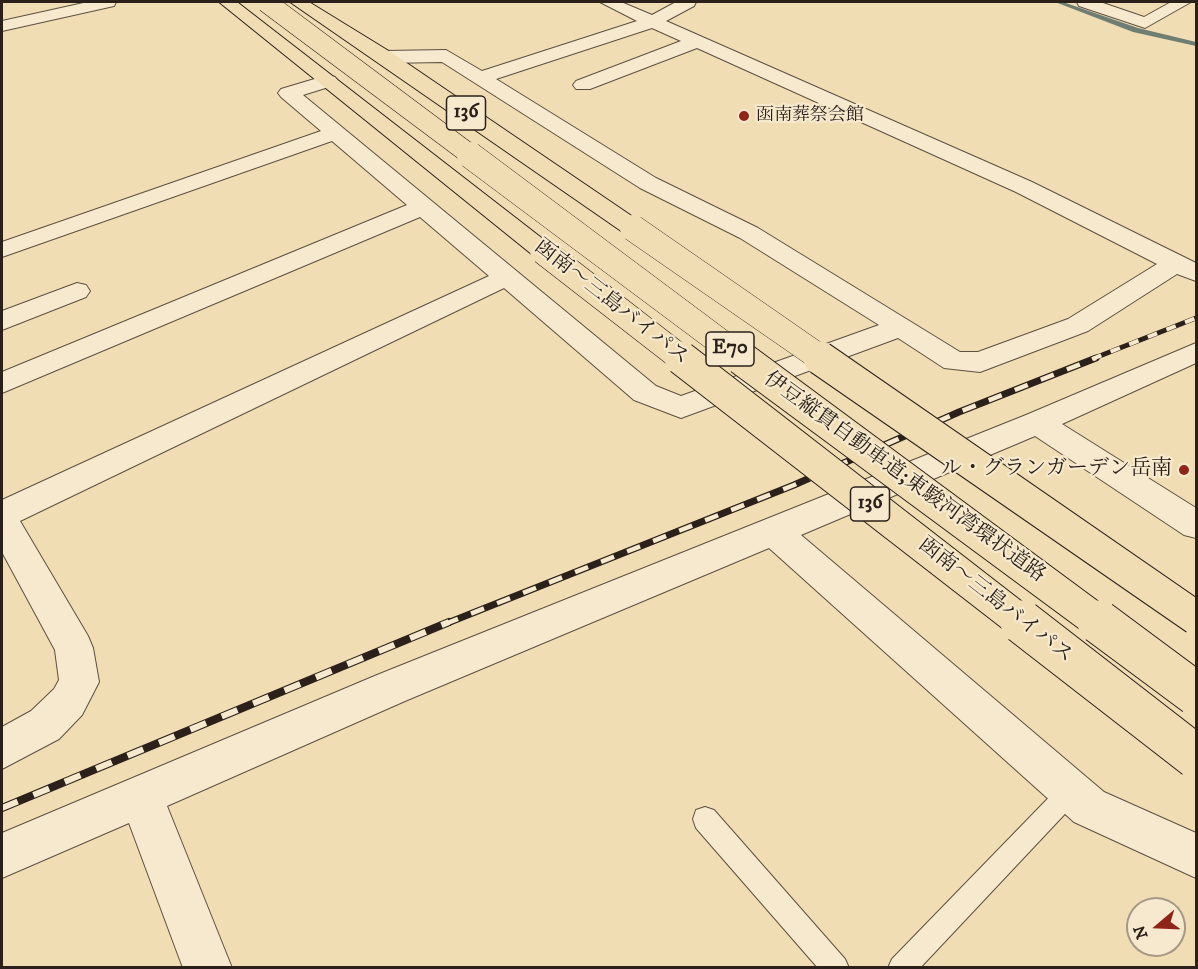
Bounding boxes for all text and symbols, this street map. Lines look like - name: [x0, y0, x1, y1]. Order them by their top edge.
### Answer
- road number: 136: [446, 96, 486, 130]
- place label: 函南葬祭会館: [756, 105, 864, 127]
- marker: 函南葬祭会館: [737, 109, 751, 123]
- street label: 函南～三島バイパス: [529, 235, 693, 371]
- road number: E70: [706, 332, 754, 366]
- street label: 伊豆縦貫自動車道;東駿河湾環状道路: [758, 367, 1050, 589]
- place label: ル・グランガーデン岳南: [941, 457, 1172, 483]
- marker: ル・グランガーデン岳南: [1177, 463, 1191, 477]
- road number: 136: [850, 487, 890, 521]
- street label: 函南～三島バイパス: [913, 533, 1077, 669]
- north arrow: [1126, 897, 1186, 957]
- text: N: [1129, 923, 1152, 942]

